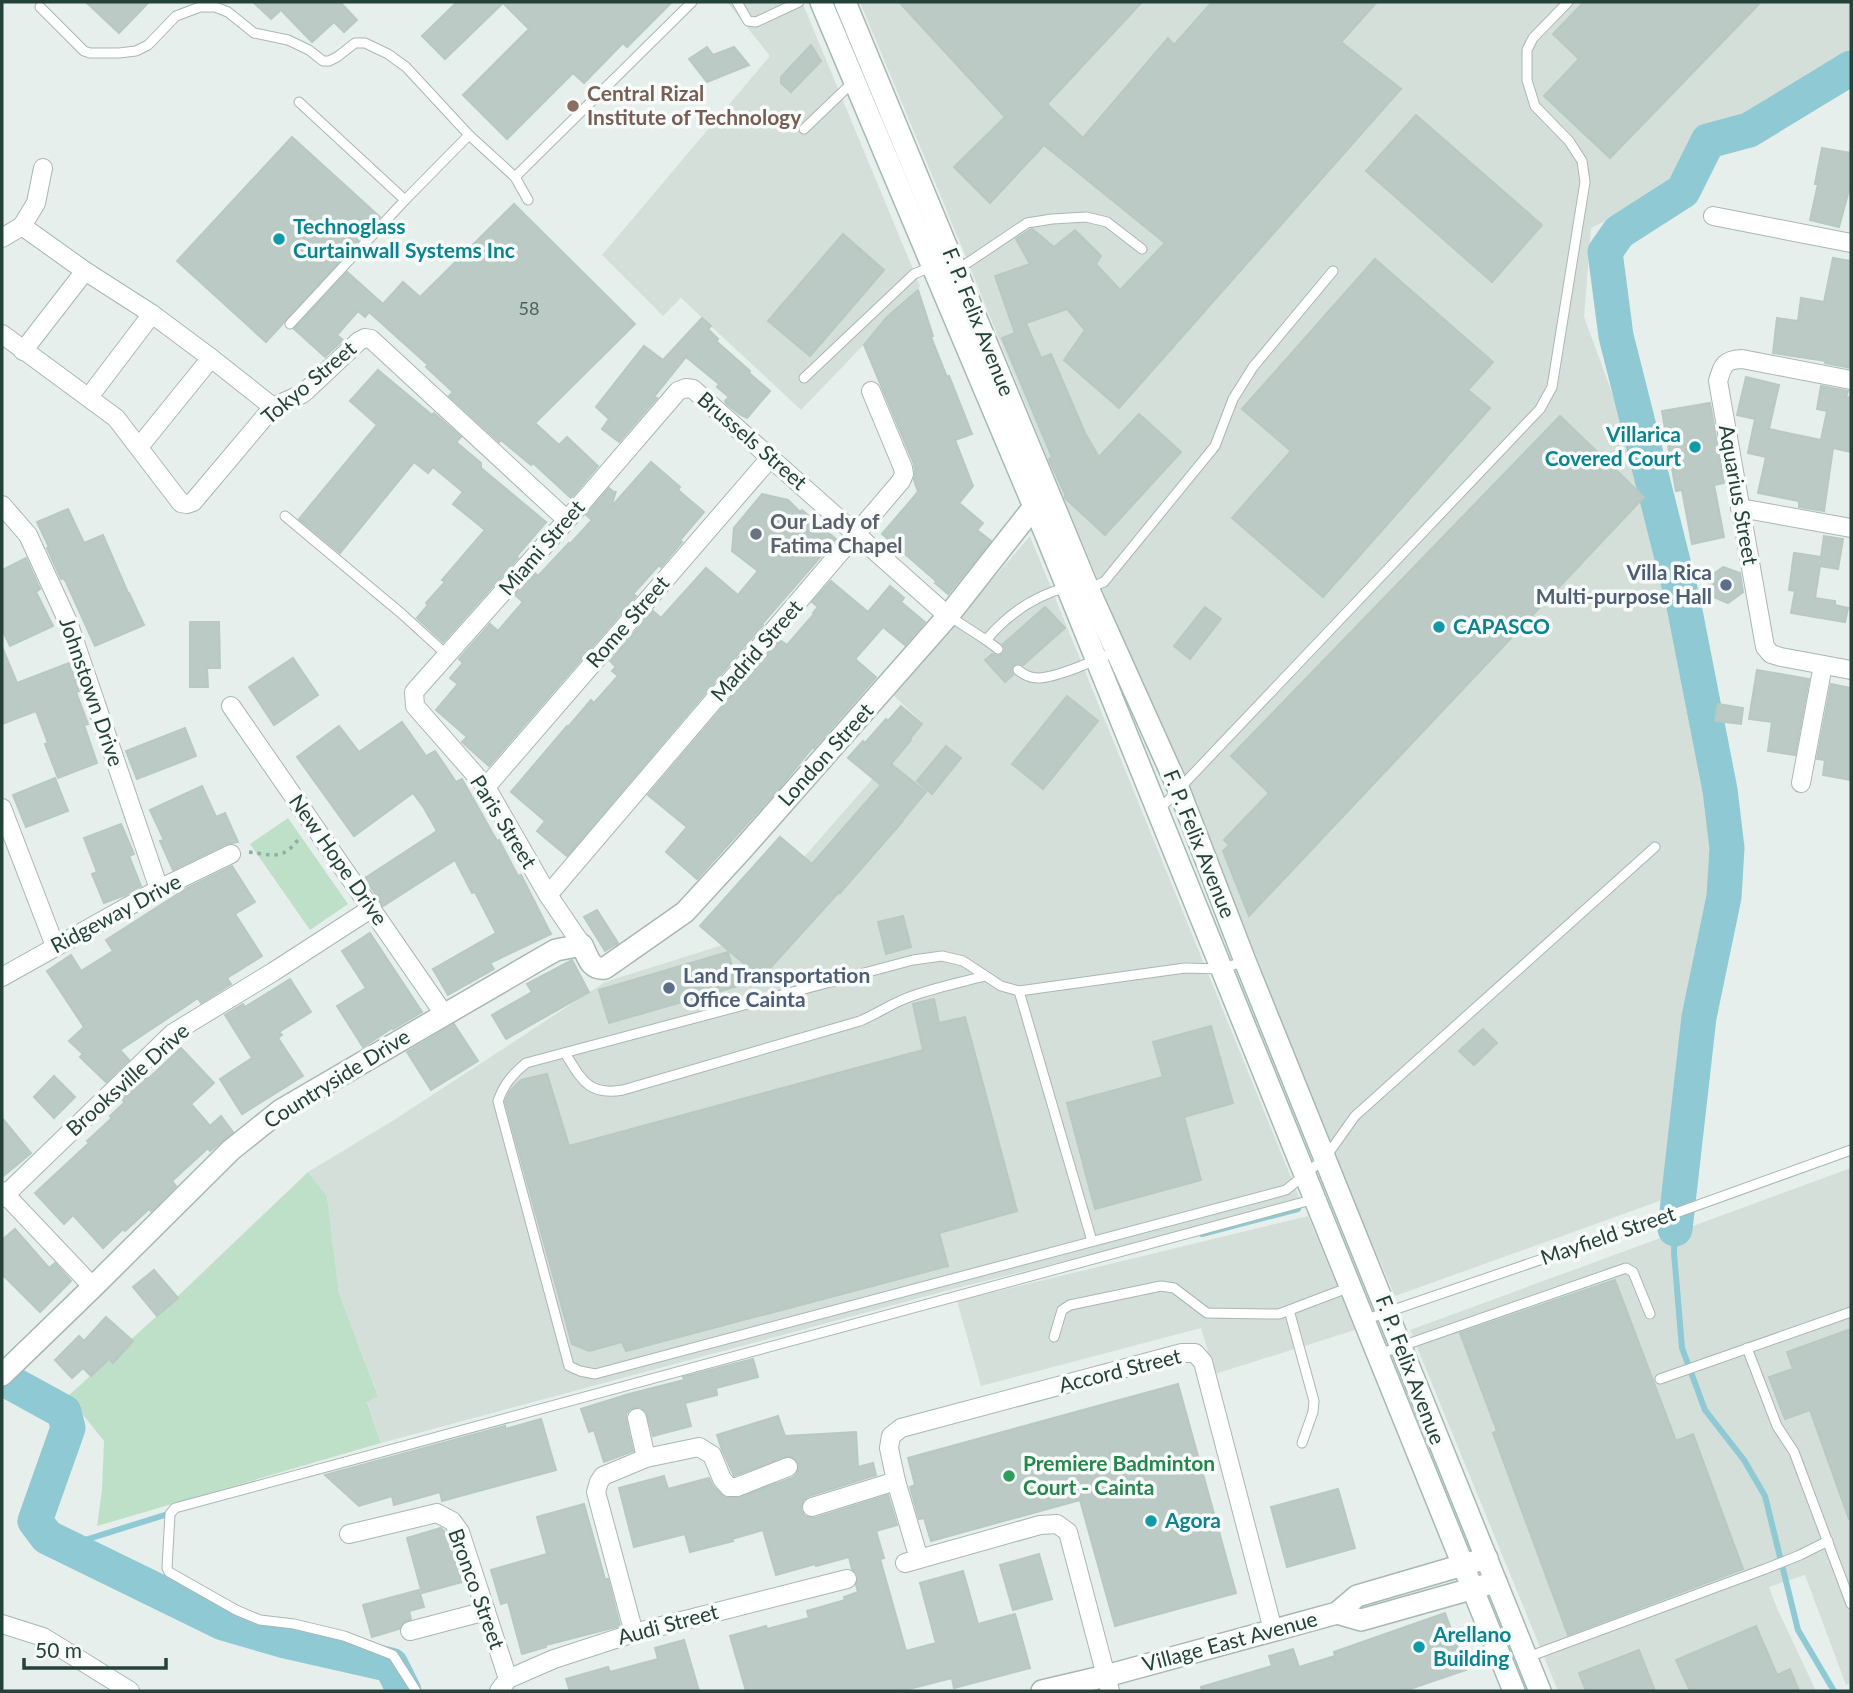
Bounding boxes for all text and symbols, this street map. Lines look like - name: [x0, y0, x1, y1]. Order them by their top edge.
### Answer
- place label: Central Rizal Institute of Technology: [587, 80, 802, 129]
- marker: Central Rizal Institute of Technology: [565, 98, 581, 114]
- place label: Technoglass Curtainwall Systems Inc: [293, 213, 515, 262]
- marker: Technoglass Curtainwall Systems Inc: [271, 231, 287, 247]
- street label: F. P. Felix Avenue: [938, 244, 1021, 399]
- house number: 58: [519, 297, 539, 319]
- street label: Tokyo Street: [256, 335, 361, 429]
- street label: Brussels Street: [693, 386, 813, 494]
- place label: Villarica Covered Court: [1545, 421, 1681, 470]
- street label: Aquarius Street: [1715, 423, 1764, 567]
- marker: Villarica Covered Court: [1687, 439, 1703, 455]
- street label: Miami Street: [493, 494, 589, 600]
- place label: Our Lady of Fatima Chapel: [770, 508, 903, 557]
- marker: Our Lady of Fatima Chapel: [748, 526, 764, 542]
- place label: Villa Rica Multi-purpose Hall: [1536, 559, 1712, 608]
- street label: Rome Street: [580, 570, 674, 672]
- marker: Villa Rica Multi-purpose Hall: [1718, 577, 1734, 593]
- street label: Madrid Street: [705, 594, 807, 706]
- place label: CAPASCO: [1453, 613, 1550, 638]
- street label: Johnstown Drive: [55, 614, 130, 769]
- marker: CAPASCO: [1431, 619, 1447, 635]
- street label: London Street: [772, 697, 878, 811]
- street label: F. P. Felix Avenue: [1159, 766, 1242, 921]
- street label: Paris Street: [466, 770, 543, 873]
- street label: New Hope Drive: [285, 789, 394, 929]
- street label: Ridgeway Drive: [46, 868, 185, 957]
- place label: Land Transportation Office Cainta: [683, 962, 870, 1011]
- marker: Land Transportation Office Cainta: [661, 980, 677, 996]
- street label: Brooksville Drive: [61, 1017, 193, 1140]
- street label: Countryside Drive: [259, 1023, 414, 1133]
- street label: Mayfield Street: [1537, 1200, 1679, 1269]
- street label: F. P. Felix Avenue: [1371, 1291, 1451, 1448]
- street label: Accord Street: [1056, 1342, 1184, 1397]
- place label: Premiere Badminton Court - Cainta: [1023, 1450, 1215, 1499]
- marker: Premiere Badminton Court - Cainta: [1001, 1468, 1017, 1484]
- place label: Agora: [1164, 1507, 1221, 1532]
- marker: Agora: [1143, 1513, 1159, 1529]
- street label: Bronco Street: [444, 1525, 511, 1653]
- street label: Audi Street: [615, 1598, 721, 1649]
- street label: Village East Avenue: [1139, 1605, 1320, 1676]
- place label: Arellano Building: [1432, 1621, 1511, 1670]
- scale bar: [24, 1626, 166, 1670]
- text: 50 m: [35, 1637, 82, 1662]
- marker: Arellano Building: [1411, 1639, 1427, 1655]

